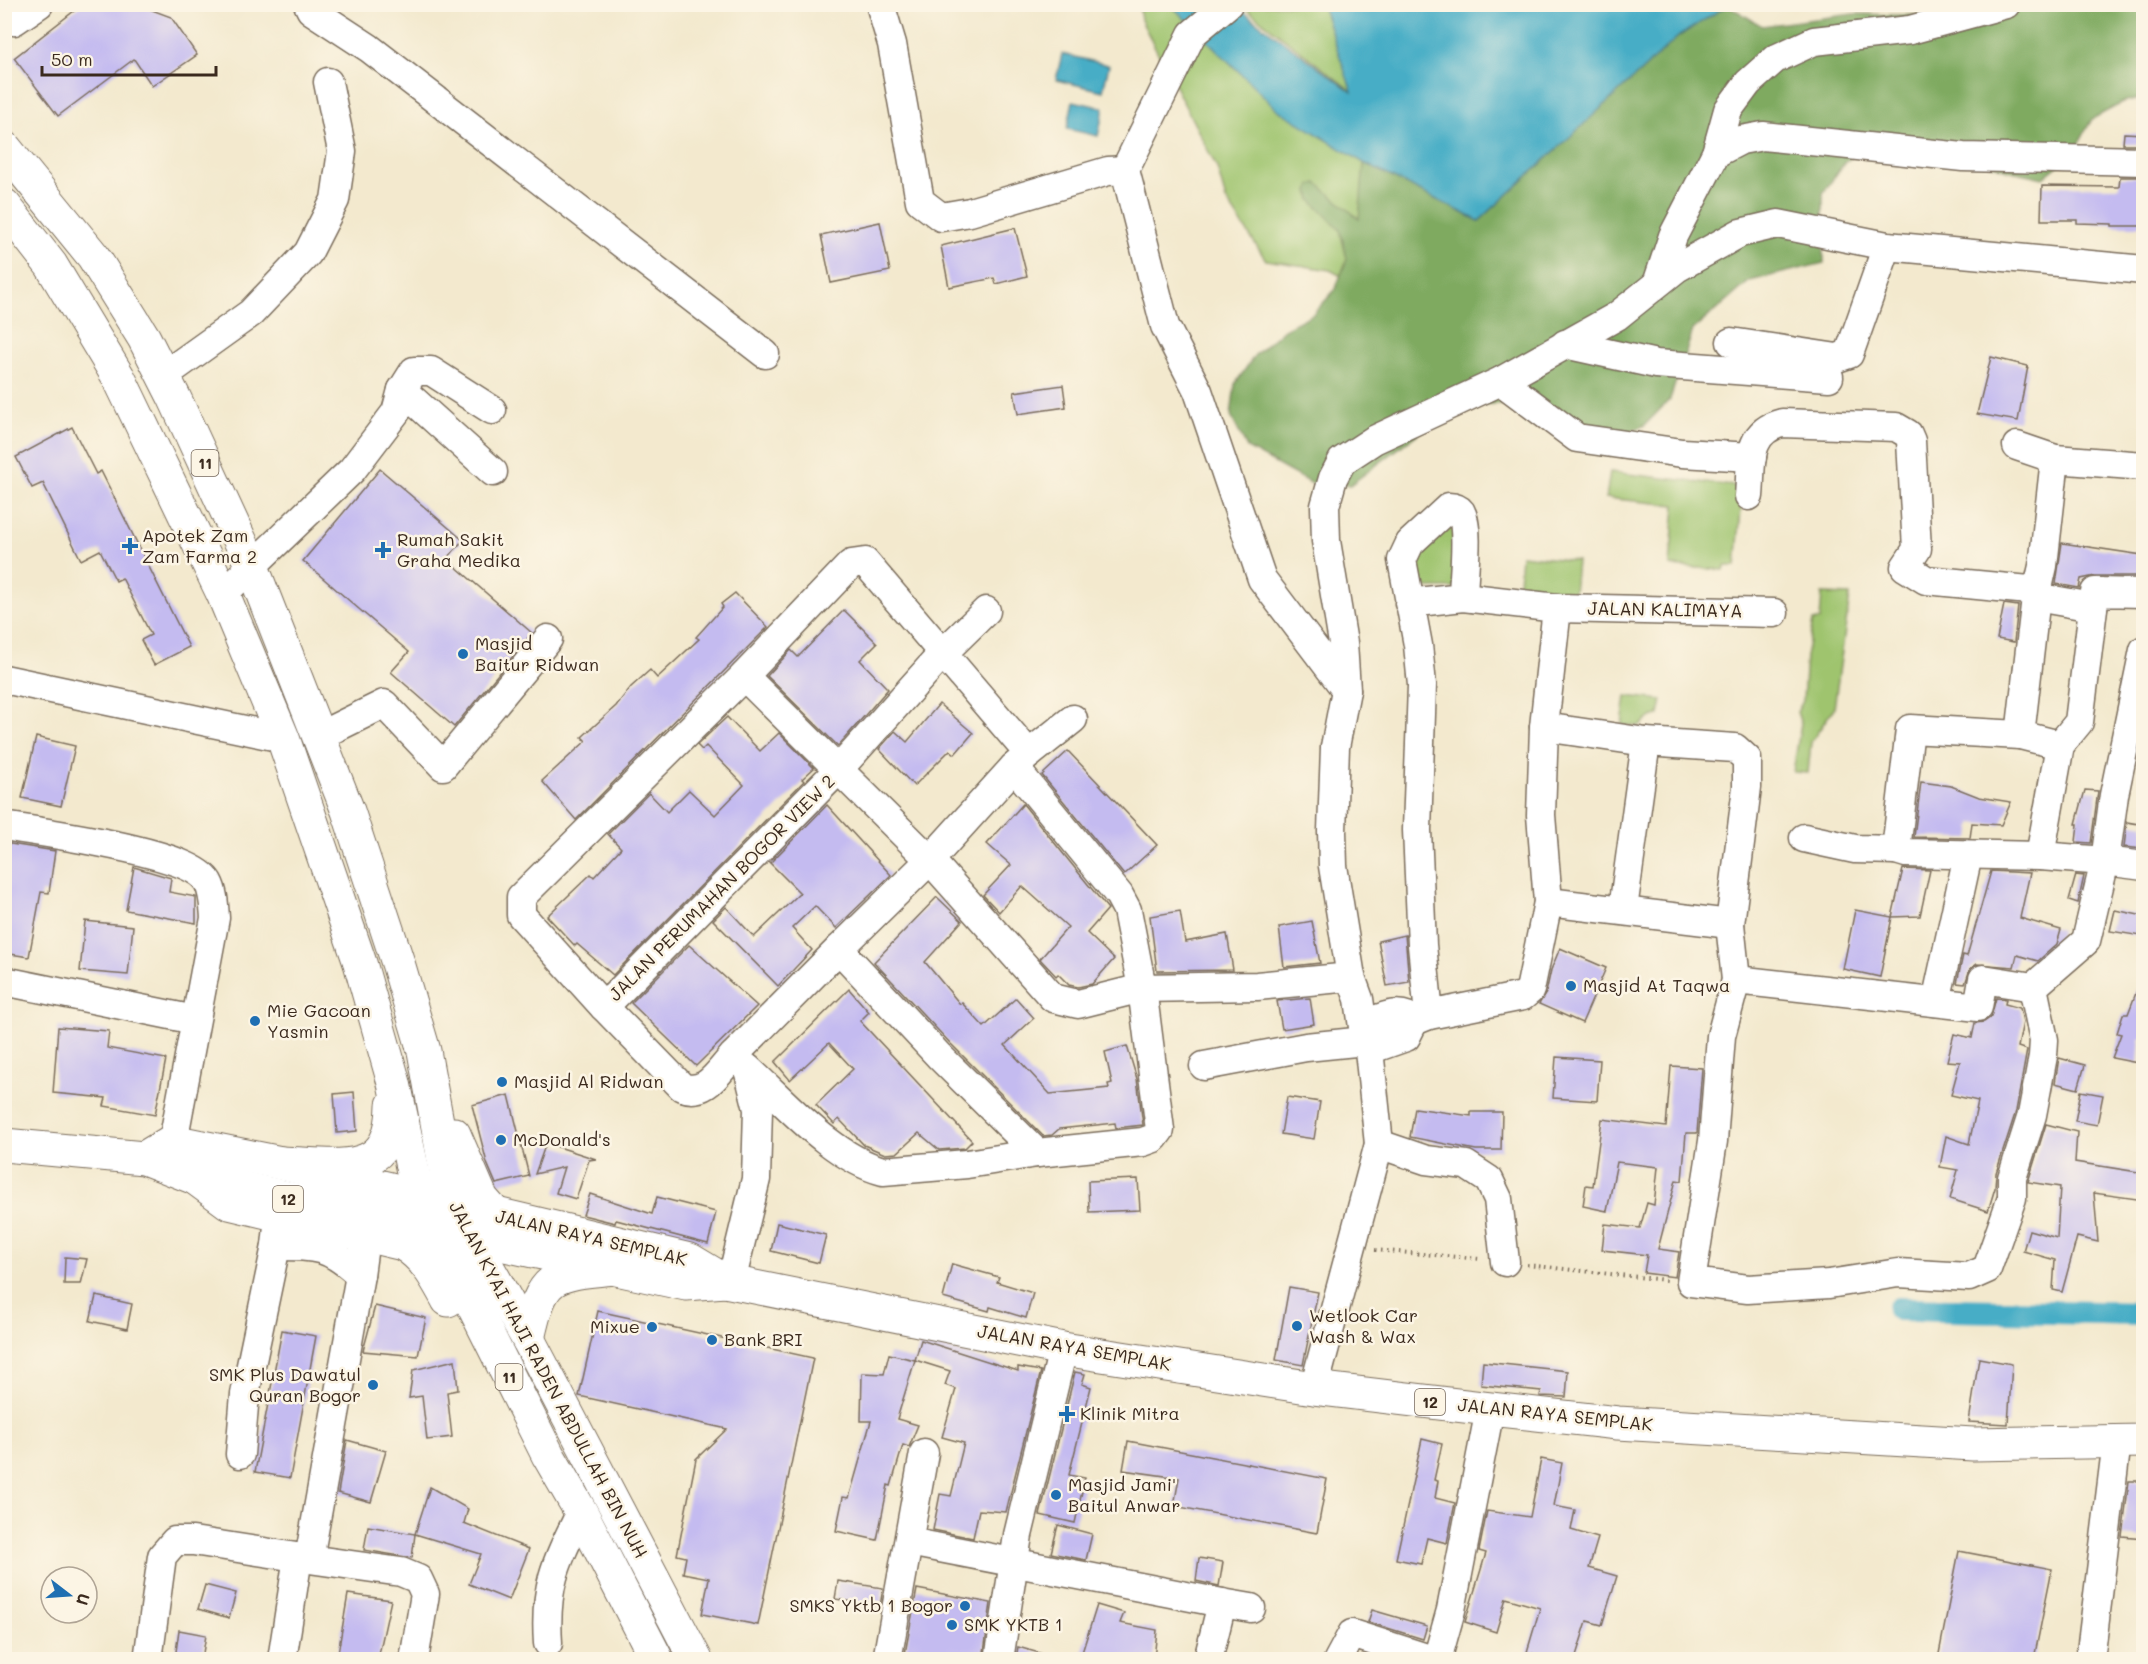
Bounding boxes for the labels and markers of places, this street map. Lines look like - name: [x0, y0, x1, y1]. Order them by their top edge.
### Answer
- place label: Apotek Zam Zam Farma 2: [142, 523, 257, 568]
- place label: Rumah Sakit Graha Medika: [397, 527, 521, 572]
- marker: Apotek Zam Zam Farma 2: [123, 539, 137, 553]
- marker: Rumah Sakit Graha Medika: [374, 541, 392, 559]
- place label: Masjid Baitur Ridwan: [475, 631, 599, 676]
- marker: Masjid Baitur Ridwan: [456, 647, 470, 661]
- place label: Masjid At Taqwa: [1583, 973, 1730, 997]
- marker: Masjid At Taqwa: [1564, 979, 1578, 993]
- place label: Mie Gacoan Yasmin: [267, 998, 371, 1043]
- marker: Mie Gacoan Yasmin: [248, 1014, 262, 1028]
- place label: Masjid Al Ridwan: [514, 1069, 663, 1093]
- marker: Masjid Al Ridwan: [495, 1075, 509, 1089]
- place label: McDonald's: [513, 1127, 611, 1151]
- marker: McDonald's: [494, 1133, 508, 1147]
- place label: Wetlook Car Wash & Wax: [1309, 1303, 1418, 1348]
- place label: Mixue: [590, 1314, 640, 1338]
- marker: Wetlook Car Wash & Wax: [1290, 1319, 1304, 1333]
- marker: Mixue: [645, 1320, 659, 1334]
- place label: Bank BRI: [724, 1327, 802, 1351]
- marker: Bank BRI: [705, 1333, 719, 1347]
- place label: SMK Plus Dawatul Quran Bogor: [209, 1362, 361, 1407]
- marker: SMK Plus Dawatul Quran Bogor: [366, 1378, 380, 1392]
- place label: Klinik Mitra: [1080, 1401, 1180, 1425]
- marker: Klinik Mitra: [1058, 1405, 1076, 1423]
- place label: Masjid Jami' Baitul Anwar: [1068, 1472, 1181, 1517]
- marker: Masjid Jami' Baitul Anwar: [1049, 1488, 1063, 1502]
- place label: SMKS Yktb 1 Bogor: [789, 1593, 953, 1617]
- marker: SMKS Yktb 1 Bogor: [958, 1599, 972, 1613]
- place label: SMK YKTB 1: [964, 1612, 1063, 1636]
- marker: SMK YKTB 1: [945, 1618, 959, 1632]

